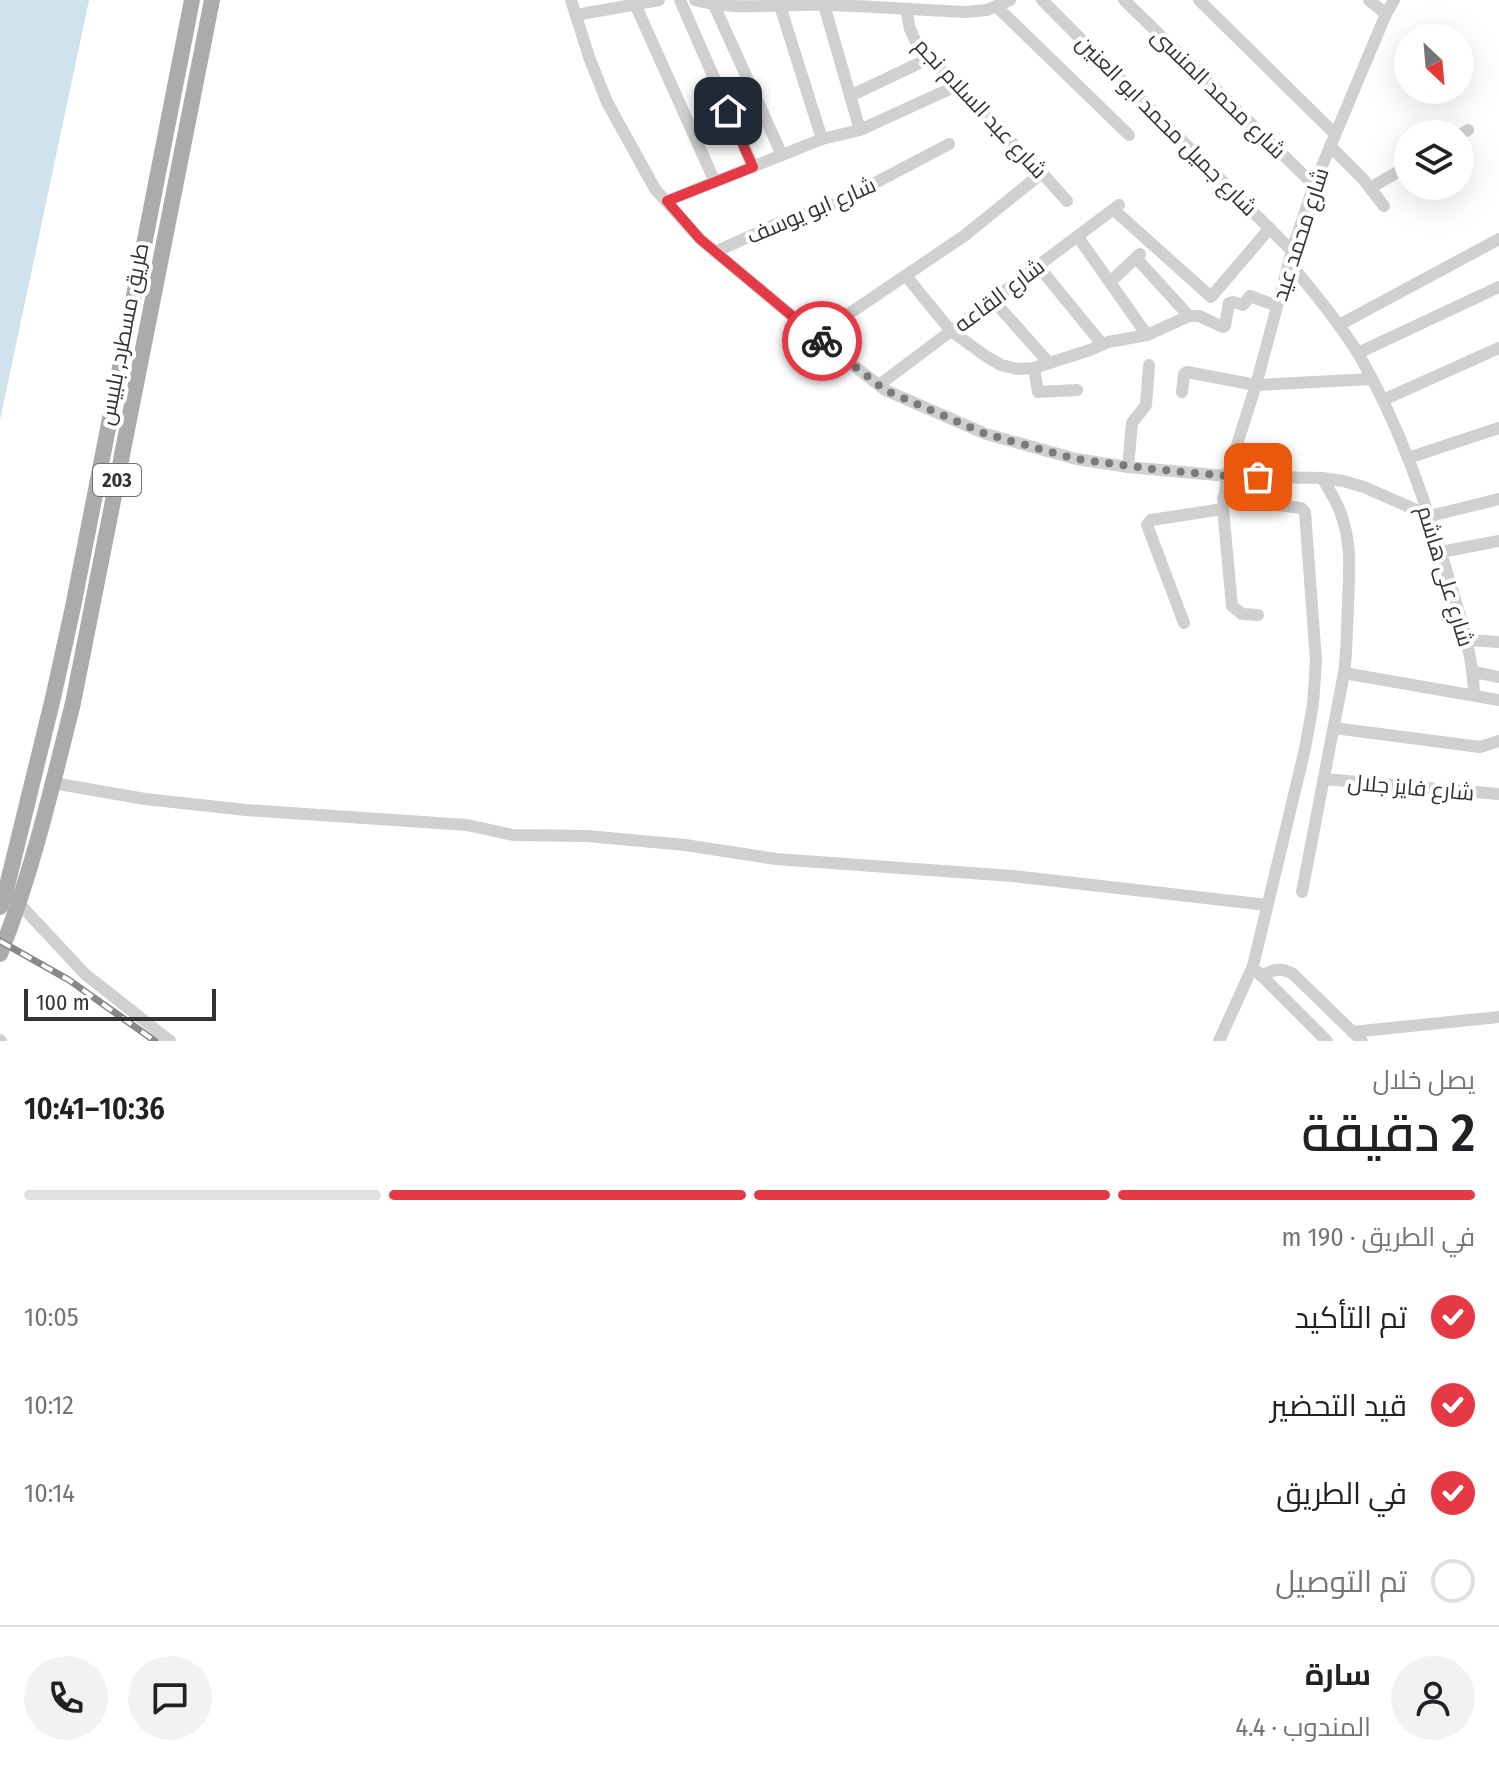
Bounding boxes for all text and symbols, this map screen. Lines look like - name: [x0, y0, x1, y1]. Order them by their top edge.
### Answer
- street label: شارع محمد المنسى: [1145, 22, 1292, 165]
- north arrow: [1394, 24, 1474, 104]
- map controls: [1394, 24, 1474, 200]
- street label: شارع جميل محمد ابو العنين: [1070, 29, 1263, 222]
- street label: شارع عبد السلام نجم: [907, 32, 1053, 186]
- pin: [694, 77, 762, 145]
- icon: home: [706, 89, 750, 133]
- button: layers: [1394, 120, 1474, 200]
- street label: شارع محمد عيد: [1266, 164, 1336, 304]
- street label: شارع ابو يوسف: [743, 171, 880, 251]
- street label: طريق مسطرد, بلبيس: [93, 241, 154, 427]
- street label: شارع القاعه: [949, 253, 1050, 339]
- courier: [782, 301, 862, 381]
- icon: bike: [800, 319, 844, 363]
- pin: [1224, 443, 1292, 511]
- icon: bag: [1236, 455, 1280, 499]
- road number: 203: [93, 464, 141, 496]
- street label: شارع على هاشم: [1409, 502, 1480, 650]
- street label: شارع فايز جلال: [1346, 769, 1475, 807]
- scale bar: [24, 985, 216, 1021]
- text: 100 m: [36, 989, 90, 1016]
- text: يصل خلال: [1372, 1065, 1475, 1096]
- text: 10:36–10:41: [24, 1091, 165, 1127]
- text: 2 دقيقة: [1301, 1102, 1475, 1165]
- text: في الطريق · 190 m: [1281, 1222, 1475, 1253]
- icon: check: [1431, 1295, 1475, 1339]
- text: تم التأكيد: [1295, 1300, 1407, 1336]
- text: 10:05: [24, 1302, 79, 1333]
- icon: check: [1431, 1383, 1475, 1427]
- text: قيد التحضير: [1270, 1388, 1407, 1424]
- text: 10:12: [24, 1390, 74, 1421]
- icon: check: [1431, 1471, 1475, 1515]
- text: في الطريق: [1276, 1476, 1407, 1512]
- text: 10:14: [24, 1478, 75, 1509]
- text: تم التوصيل: [1275, 1564, 1407, 1600]
- button: phone: [24, 1656, 108, 1740]
- button: chat: [128, 1656, 212, 1740]
- button: person: [1391, 1656, 1475, 1740]
- text: سارة: [1305, 1657, 1371, 1693]
- text: المندوب · 4.4: [1236, 1712, 1371, 1743]

